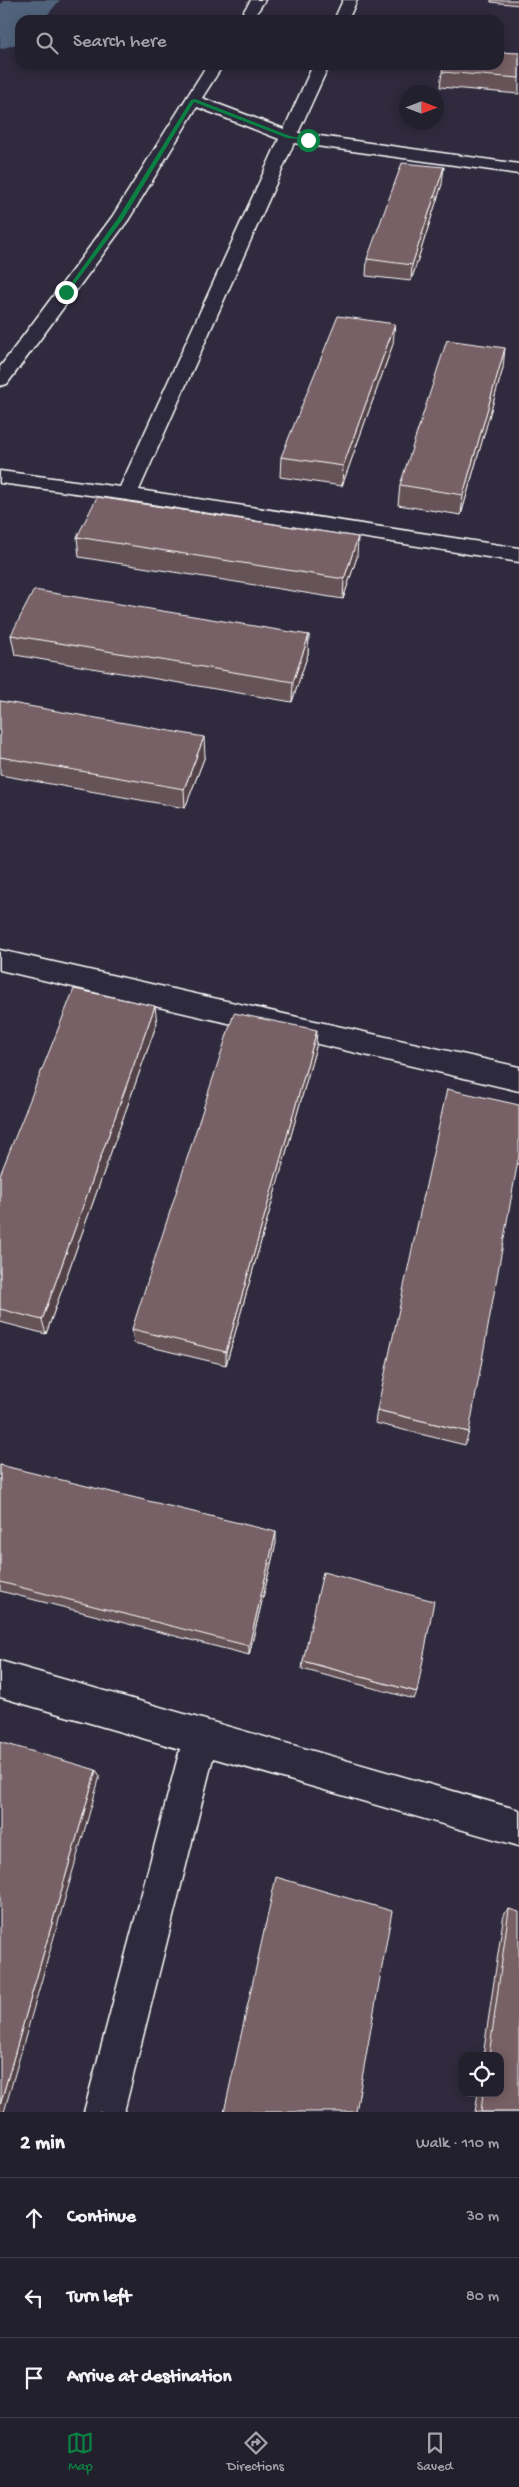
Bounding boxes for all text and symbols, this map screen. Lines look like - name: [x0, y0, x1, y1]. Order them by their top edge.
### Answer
- search box: [15, 15, 504, 70]
- icon: search: [33, 29, 61, 57]
- text: Search here: [73, 31, 167, 54]
- north arrow: [399, 85, 444, 130]
- route start: [297, 129, 320, 152]
- route end: [55, 281, 78, 304]
- map controls: [459, 2052, 504, 2097]
- button: locate: [459, 2052, 504, 2097]
- text: 2 min: [20, 2132, 65, 2157]
- text: Walk · 110 m: [416, 2135, 499, 2154]
- icon: ahead: [20, 2204, 48, 2232]
- text: Continue: [67, 2206, 136, 2229]
- text: 30 m: [466, 2208, 499, 2227]
- icon: left: [20, 2284, 48, 2312]
- text: Turn left: [67, 2286, 131, 2309]
- text: 80 m: [466, 2288, 499, 2307]
- icon: arrive: [20, 2364, 48, 2392]
- text: Arrive at destination: [67, 2366, 231, 2389]
- tab: Map: [66, 2429, 94, 2476]
- tab: Directions: [227, 2429, 284, 2476]
- tab: Saved: [417, 2429, 453, 2476]

